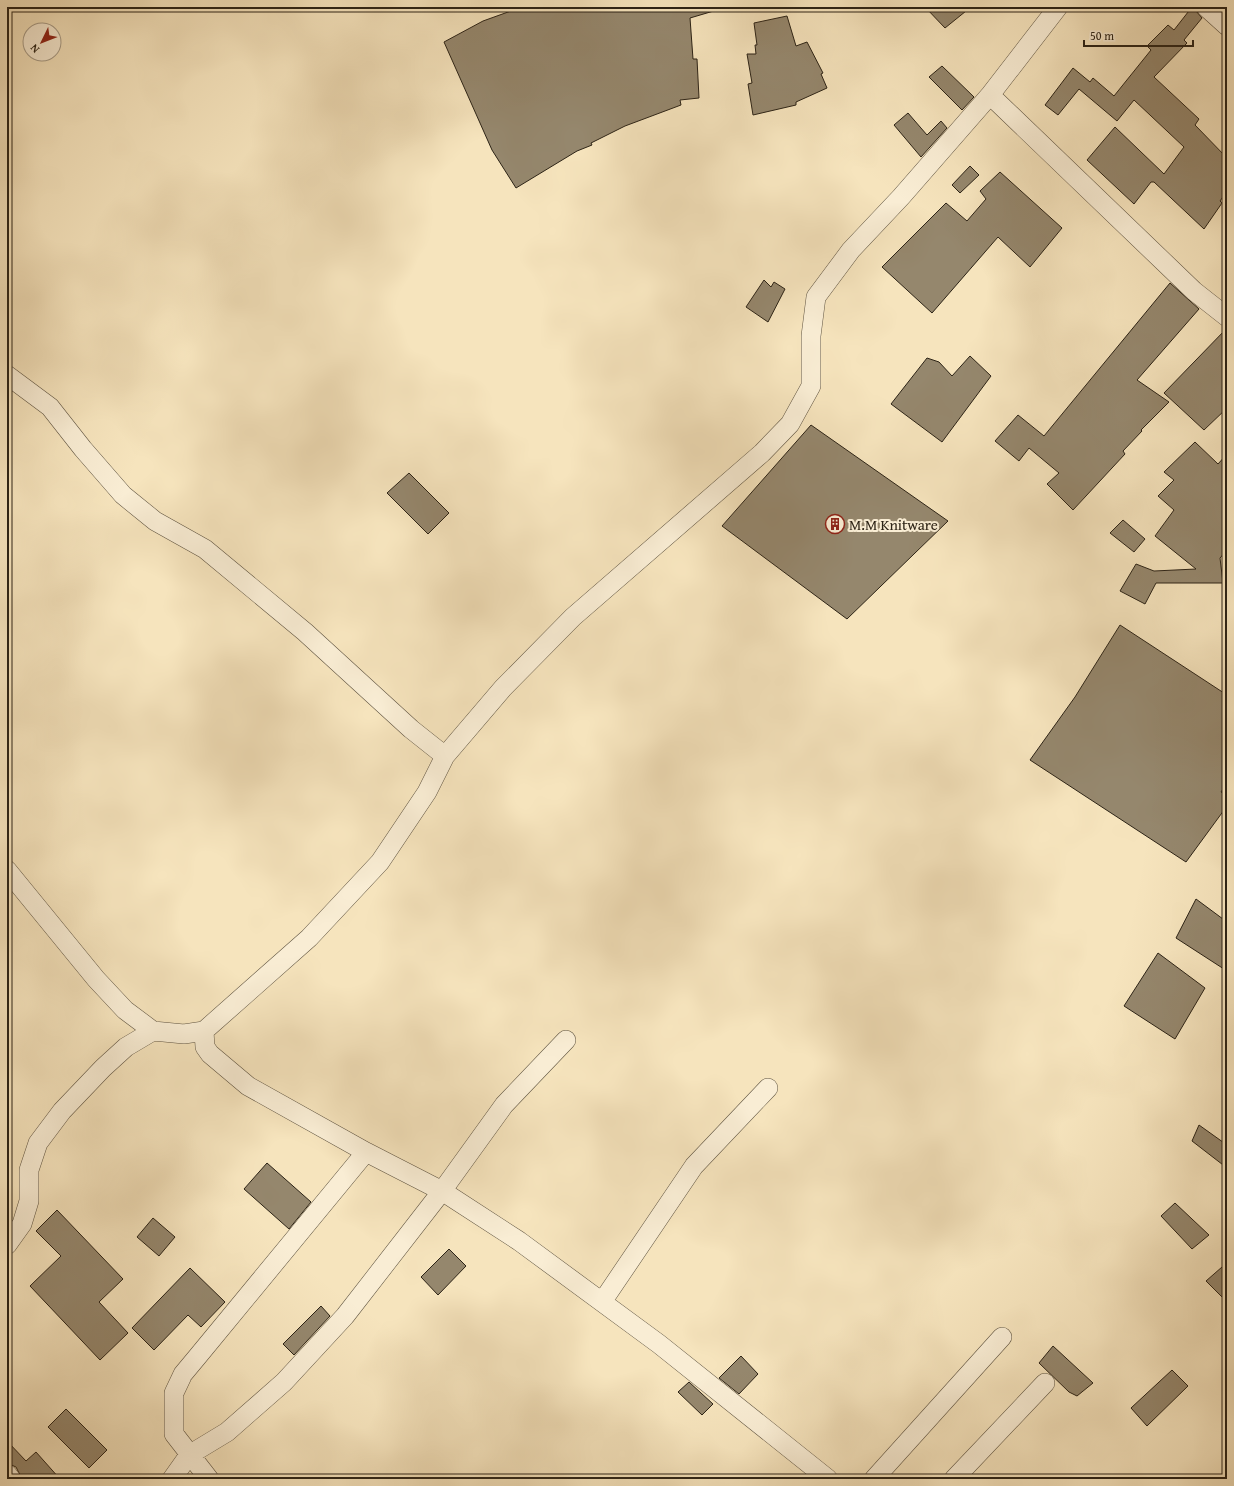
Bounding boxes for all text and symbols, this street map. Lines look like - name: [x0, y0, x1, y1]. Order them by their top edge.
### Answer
- north arrow: [22, 22, 62, 62]
- scale bar: [1084, 22, 1193, 48]
- text: 50 m: [1090, 27, 1114, 44]
- text: N: [26, 40, 43, 57]
- building icon: M.M Knitware: [824, 513, 846, 535]
- place label: M.M Knitware: [849, 514, 938, 535]

